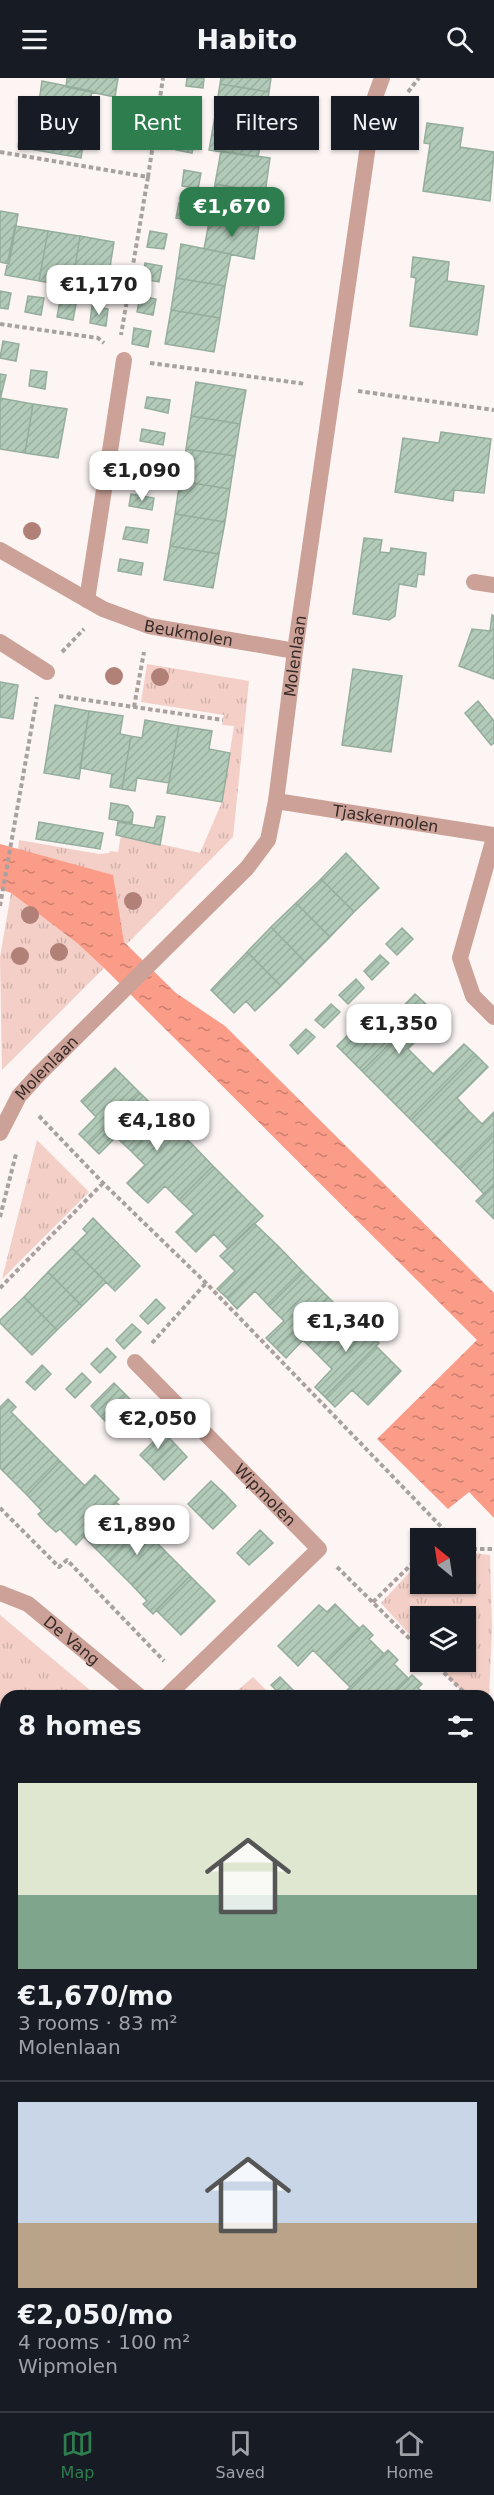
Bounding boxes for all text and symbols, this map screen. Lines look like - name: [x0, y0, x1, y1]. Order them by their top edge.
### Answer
- icon: menu: [18, 23, 51, 56]
- icon: search: [443, 23, 476, 56]
- text: Habito: [197, 24, 297, 55]
- chip: Buy: [18, 96, 100, 150]
- chip: Rent: [112, 96, 202, 150]
- chip: Filters: [214, 96, 319, 150]
- chip: New: [331, 96, 419, 150]
- pin: €1,670: [183, 187, 281, 238]
- text: €1,670: [193, 194, 271, 218]
- pin: €1,170: [50, 265, 148, 316]
- text: €1,170: [60, 272, 138, 296]
- pin: €1,090: [93, 451, 191, 502]
- text: €1,090: [103, 458, 181, 482]
- street label: Molenlaan: [280, 614, 310, 698]
- street label: Beukmolen: [143, 616, 235, 650]
- street label: Tjaskermolen: [330, 801, 440, 836]
- pin: €1,350: [350, 1004, 448, 1055]
- text: €1,350: [360, 1011, 438, 1035]
- street label: Molenlaan: [11, 1032, 82, 1104]
- pin: €4,180: [108, 1101, 206, 1152]
- text: €4,180: [118, 1108, 196, 1132]
- pin: €1,340: [297, 1302, 395, 1353]
- text: €1,340: [307, 1309, 385, 1333]
- pin: €2,050: [109, 1399, 207, 1450]
- text: €2,050: [119, 1406, 197, 1430]
- street label: Wipmolen: [230, 1460, 300, 1530]
- pin: €1,890: [88, 1505, 186, 1556]
- text: €1,890: [98, 1512, 176, 1536]
- north arrow: [410, 1528, 476, 1594]
- map controls: [410, 1528, 476, 1672]
- button: layers: [410, 1606, 476, 1672]
- street label: De Vang: [40, 1612, 103, 1669]
- icon: filters: [444, 1710, 477, 1743]
- text: 8 homes: [18, 1711, 142, 1741]
- icon: home: [194, 1822, 302, 1930]
- text: €1,670/mo: [18, 1981, 173, 2011]
- text: 3 rooms · 83 m²: [18, 2011, 178, 2035]
- text: Molenlaan: [18, 2035, 121, 2059]
- icon: home: [194, 2141, 302, 2249]
- text: €2,050/mo: [18, 2300, 173, 2330]
- text: 4 rooms · 100 m²: [18, 2330, 190, 2354]
- text: Wipmolen: [18, 2354, 118, 2378]
- tab: Map: [61, 2427, 94, 2482]
- tab: Saved: [216, 2427, 265, 2482]
- tab: Home: [386, 2427, 433, 2482]

